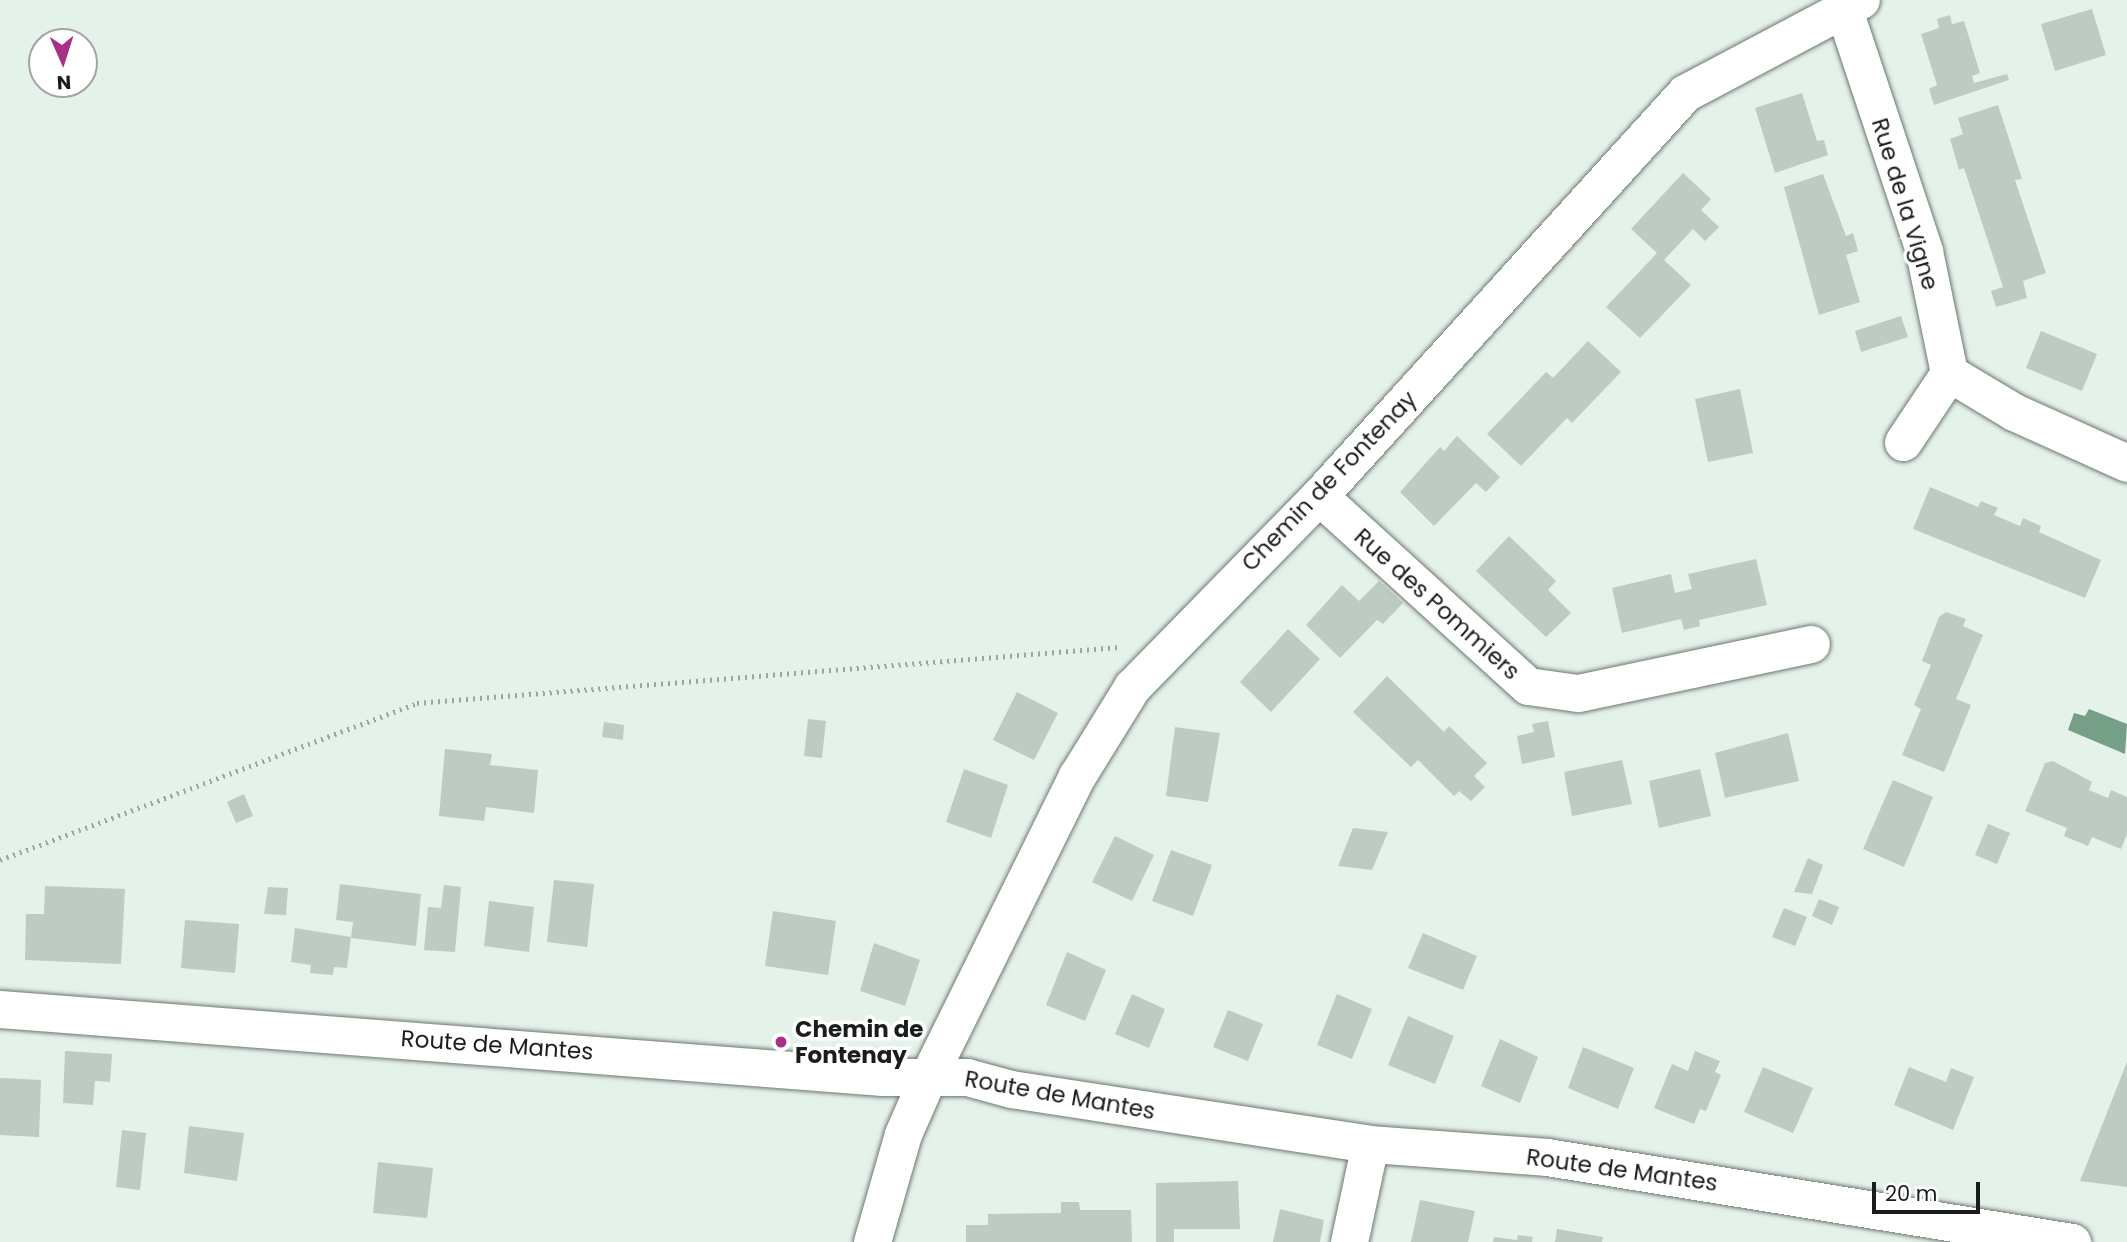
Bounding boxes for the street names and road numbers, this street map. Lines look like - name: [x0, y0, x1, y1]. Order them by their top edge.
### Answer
- street label: Rue de la Vigne: [1866, 115, 1944, 293]
- street label: Chemin de Fontenay: [1236, 385, 1422, 577]
- street label: Rue des Pommiers: [1349, 522, 1525, 686]
- street label: Route de Mantes: [400, 1025, 594, 1065]
- street label: Route de Mantes: [963, 1065, 1157, 1125]
- street label: Route de Mantes: [1525, 1143, 1719, 1197]

